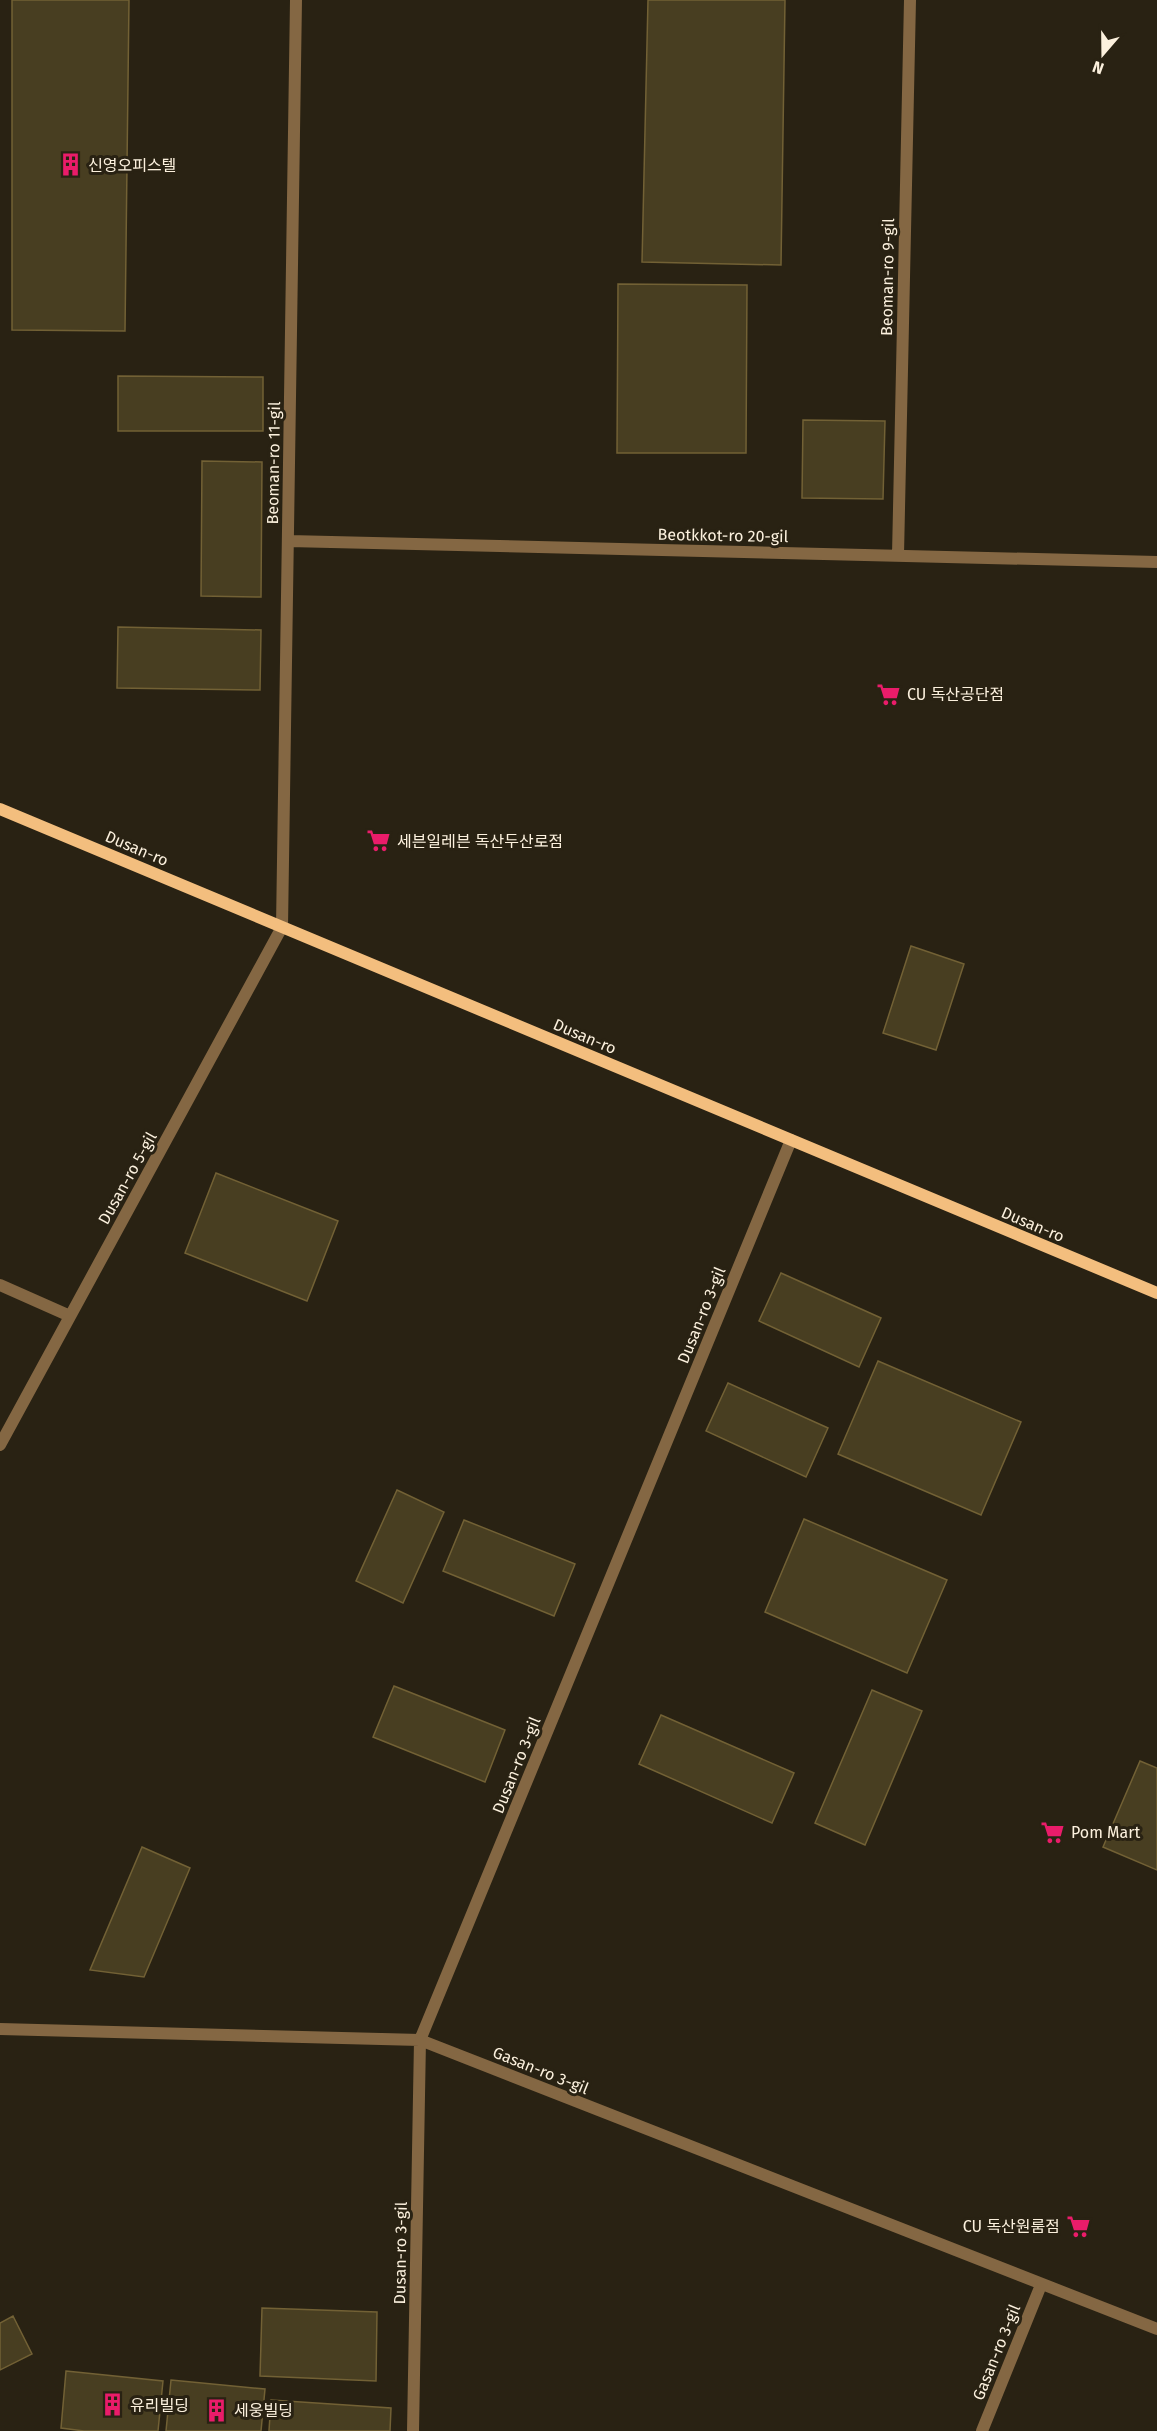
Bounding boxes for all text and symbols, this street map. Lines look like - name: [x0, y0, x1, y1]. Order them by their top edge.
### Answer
- north arrow: [1073, 24, 1133, 84]
- text: N: [1090, 57, 1106, 78]
- building icon: 신영오피스텔: [57, 152, 83, 178]
- place label: 신영오피스텔: [88, 156, 176, 175]
- street label: Beoman-ro 9-gil: [877, 218, 898, 336]
- street label: Beoman-ro 11-gil: [263, 401, 284, 525]
- street label: Beotkkot-ro 20-gil: [657, 525, 789, 546]
- supermarket icon: CU 독산공단점: [876, 681, 902, 707]
- place label: CU 독산공단점: [907, 685, 1004, 704]
- street label: Dusan-ro: [102, 827, 171, 870]
- supermarket icon: 세븐일레븐 독산두산로점: [366, 828, 392, 854]
- place label: 세븐일레븐 독산두산로점: [397, 832, 563, 851]
- street label: Dusan-ro: [550, 1015, 619, 1058]
- street label: Dusan-ro 5-gil: [94, 1128, 161, 1228]
- street label: Dusan-ro: [998, 1203, 1067, 1246]
- street label: Dusan-ro 3-gil: [673, 1264, 730, 1366]
- street label: Dusan-ro 3-gil: [488, 1714, 545, 1816]
- supermarket icon: Pom Mart: [1040, 1819, 1066, 1845]
- place label: Pom Mart: [1071, 1823, 1140, 1842]
- street label: Gasan-ro 3-gil: [490, 2043, 592, 2098]
- street label: Dusan-ro 3-gil: [390, 2201, 411, 2305]
- supermarket icon: CU 독산원룸점: [1065, 2213, 1091, 2239]
- place label: CU 독산원룸점: [963, 2217, 1060, 2236]
- street label: Gasan-ro 3-gil: [969, 2301, 1024, 2403]
- building icon: 유리빌딩: [99, 2392, 125, 2418]
- place label: 유리빌딩: [130, 2396, 189, 2415]
- building icon: 세웅빌딩: [203, 2397, 229, 2423]
- place label: 세웅빌딩: [234, 2401, 293, 2420]

